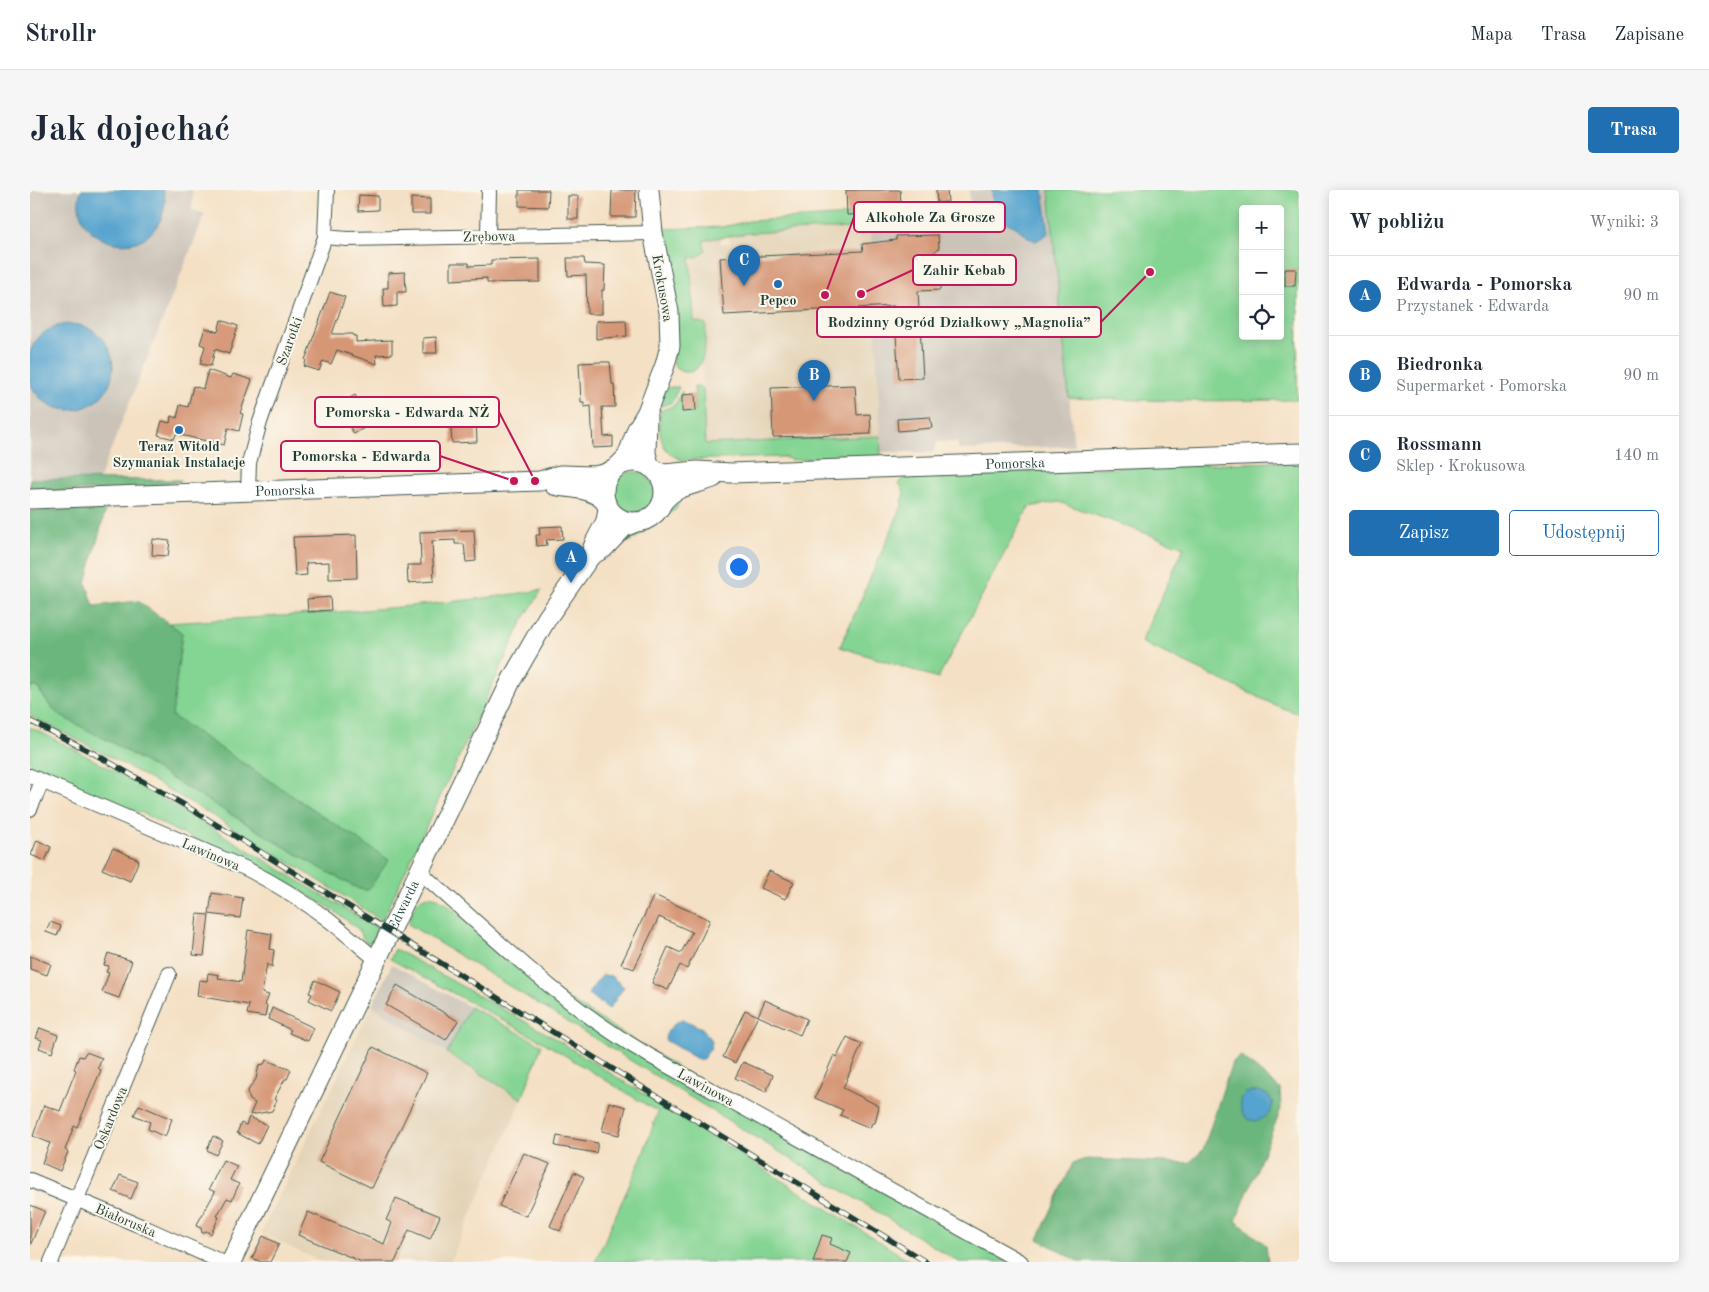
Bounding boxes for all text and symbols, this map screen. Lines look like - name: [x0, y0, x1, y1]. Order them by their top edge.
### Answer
- text: Strollr: [25, 23, 96, 47]
- text: Mapa: [1470, 26, 1513, 44]
- text: Trasa: [1541, 26, 1586, 44]
- text: Zapisane: [1614, 26, 1684, 44]
- button: Trasa: [1588, 107, 1679, 153]
- text: Jak dojechać: [30, 113, 230, 148]
- callout: Alkohole Za Grosze: [854, 202, 1005, 232]
- map controls: [1239, 205, 1284, 340]
- button: +: [1239, 205, 1284, 250]
- text: Alkohole Za Grosze: [865, 211, 995, 226]
- text: W pobliżu: [1349, 212, 1444, 233]
- text: Wyniki: 3: [1590, 215, 1659, 231]
- street label: Zrębowa: [463, 230, 515, 244]
- pin: C: [728, 245, 760, 286]
- button: −: [1239, 250, 1284, 295]
- street label: Krokusowa: [649, 253, 675, 323]
- callout: Zahir Kebab: [913, 255, 1016, 285]
- text: Zahir Kebab: [922, 264, 1006, 279]
- text: Edwarda - Pomorska: [1396, 276, 1572, 295]
- marker: Pepco: [772, 278, 784, 290]
- text: A: [1359, 288, 1371, 304]
- text: 90 m: [1623, 288, 1659, 304]
- place label: Pepco: [760, 294, 796, 308]
- button: locate: [1239, 295, 1284, 340]
- text: Przystanek · Edwarda: [1396, 299, 1549, 315]
- callout: Rodzinny Ogród Działkowy „Magnolia”: [817, 307, 1101, 337]
- street label: Szarotki: [275, 315, 305, 367]
- text: Rodzinny Ogród Działkowy „Magnolia”: [827, 316, 1091, 331]
- text: Biedronka: [1396, 356, 1483, 375]
- pin: B: [798, 360, 830, 401]
- text: B: [1359, 368, 1371, 384]
- text: 90 m: [1623, 368, 1659, 384]
- text: Supermarket · Pomorska: [1396, 379, 1567, 395]
- callout: Pomorska - Edwarda NŻ: [315, 397, 499, 427]
- text: Pomorska - Edwarda NŻ: [325, 404, 489, 421]
- marker: Teraz Witold Szymaniak Instalacje: [173, 424, 185, 436]
- text: Rossmann: [1396, 436, 1482, 455]
- place label: Teraz Witold Szymaniak Instalacje: [113, 440, 245, 470]
- callout: Pomorska - Edwarda: [281, 441, 440, 471]
- text: C: [1360, 448, 1370, 464]
- text: 140 m: [1614, 448, 1659, 464]
- text: Pomorska - Edwarda: [291, 450, 431, 465]
- street label: Pomorska: [985, 456, 1045, 472]
- text: Sklep · Krokusowa: [1396, 459, 1526, 475]
- street label: Pomorska: [255, 483, 315, 499]
- button: Zapisz: [1349, 510, 1499, 556]
- button: Udostępnij: [1509, 510, 1659, 556]
- pin: A: [555, 542, 587, 583]
- your location: [726, 554, 752, 580]
- street label: Lawinowa: [179, 836, 242, 874]
- street label: Edwarda: [386, 878, 422, 933]
- street label: Lawinowa: [675, 1067, 736, 1109]
- street label: Oskardowa: [92, 1085, 130, 1152]
- street label: Białoruska: [93, 1202, 158, 1240]

